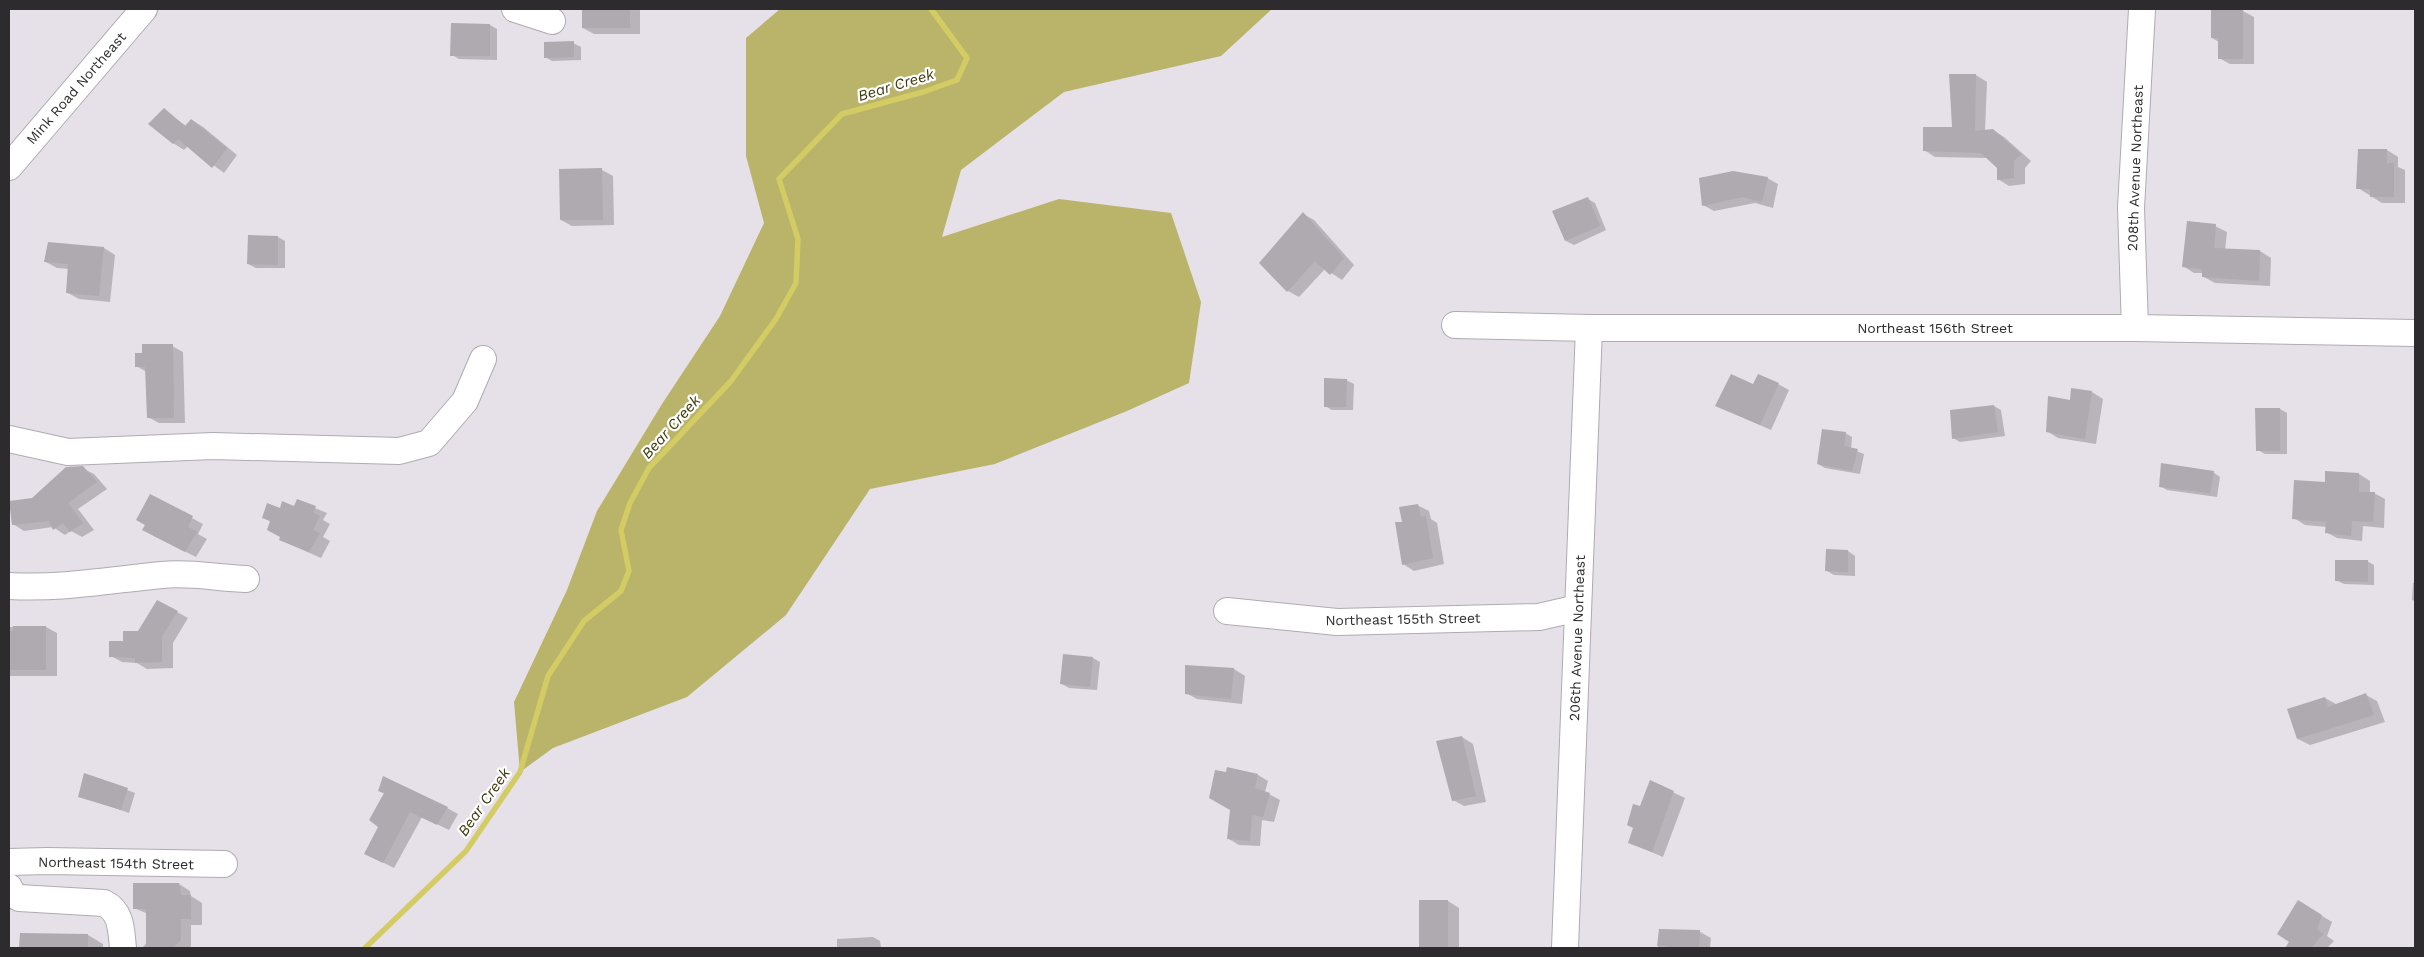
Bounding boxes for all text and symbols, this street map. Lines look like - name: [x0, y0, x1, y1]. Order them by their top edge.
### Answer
- street label: Mink Road Northeast: [23, 29, 129, 147]
- water label: Bear Creek: [856, 65, 937, 105]
- street label: 208th Avenue Northeast: [2124, 85, 2146, 251]
- street label: Northeast 156th Street: [1857, 320, 2013, 336]
- water label: Bear Creek: [638, 391, 705, 462]
- street label: 206th Avenue Northeast: [1566, 555, 1588, 721]
- street label: Northeast 155th Street: [1325, 610, 1481, 628]
- water label: Bear Creek: [454, 764, 514, 839]
- street label: Northeast 154th Street: [38, 854, 194, 872]

